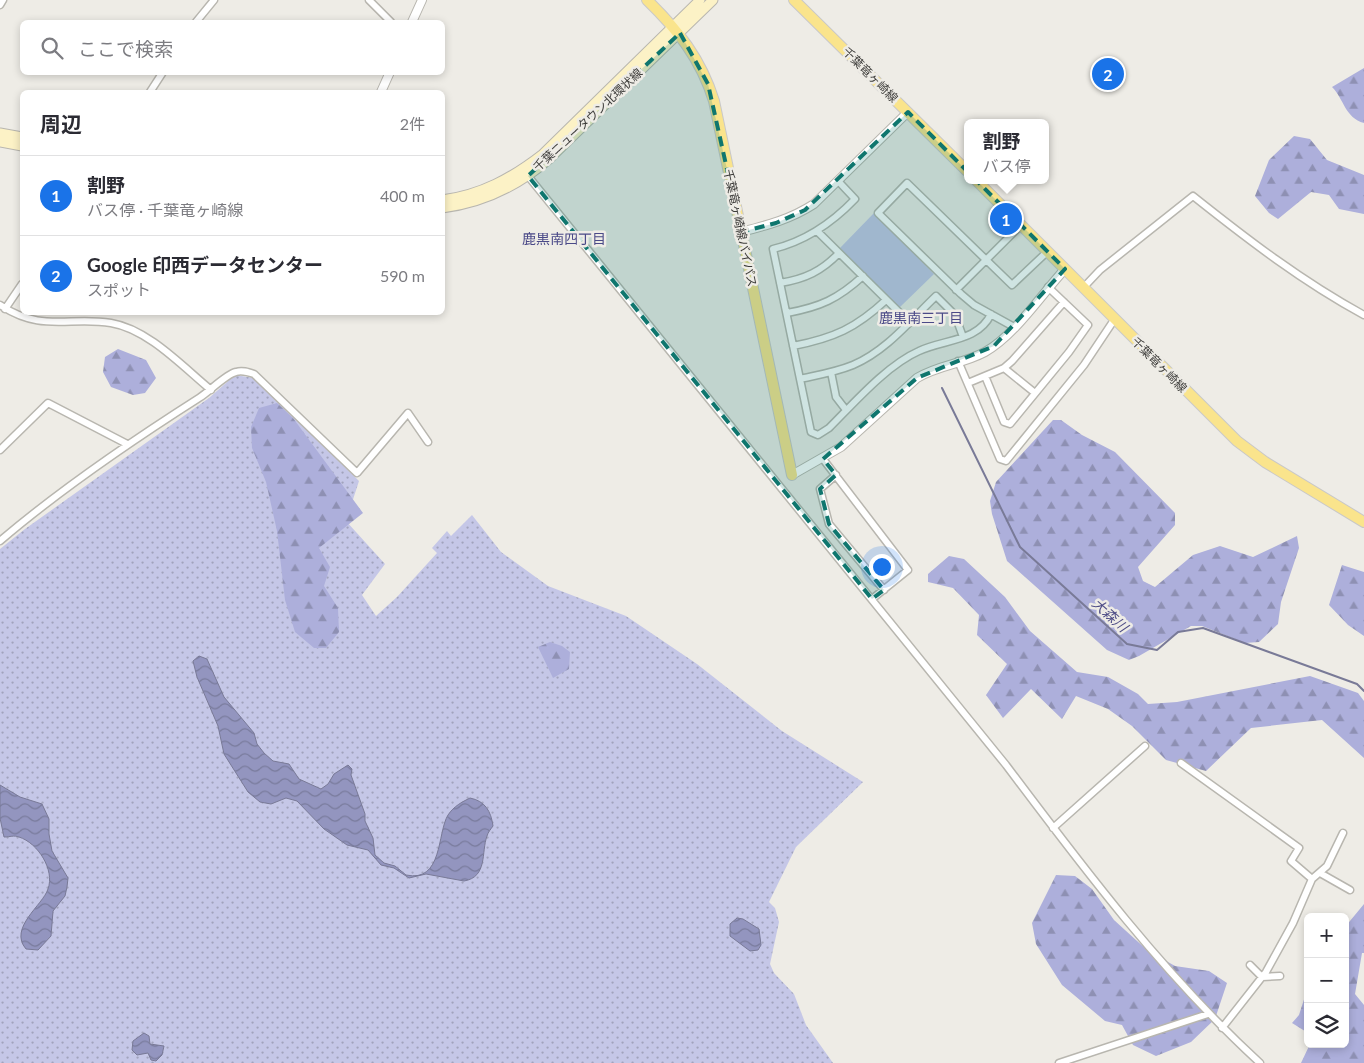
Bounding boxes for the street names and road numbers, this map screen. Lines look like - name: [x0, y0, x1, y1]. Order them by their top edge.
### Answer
- street label: 千葉竜ヶ崎線: [840, 44, 901, 105]
- street label: 千葉ニュータウン北環状線: [530, 65, 645, 174]
- street label: 千葉竜ヶ崎線バイパス: [721, 168, 760, 288]
- street label: 千葉竜ヶ崎線: [1129, 334, 1190, 395]

